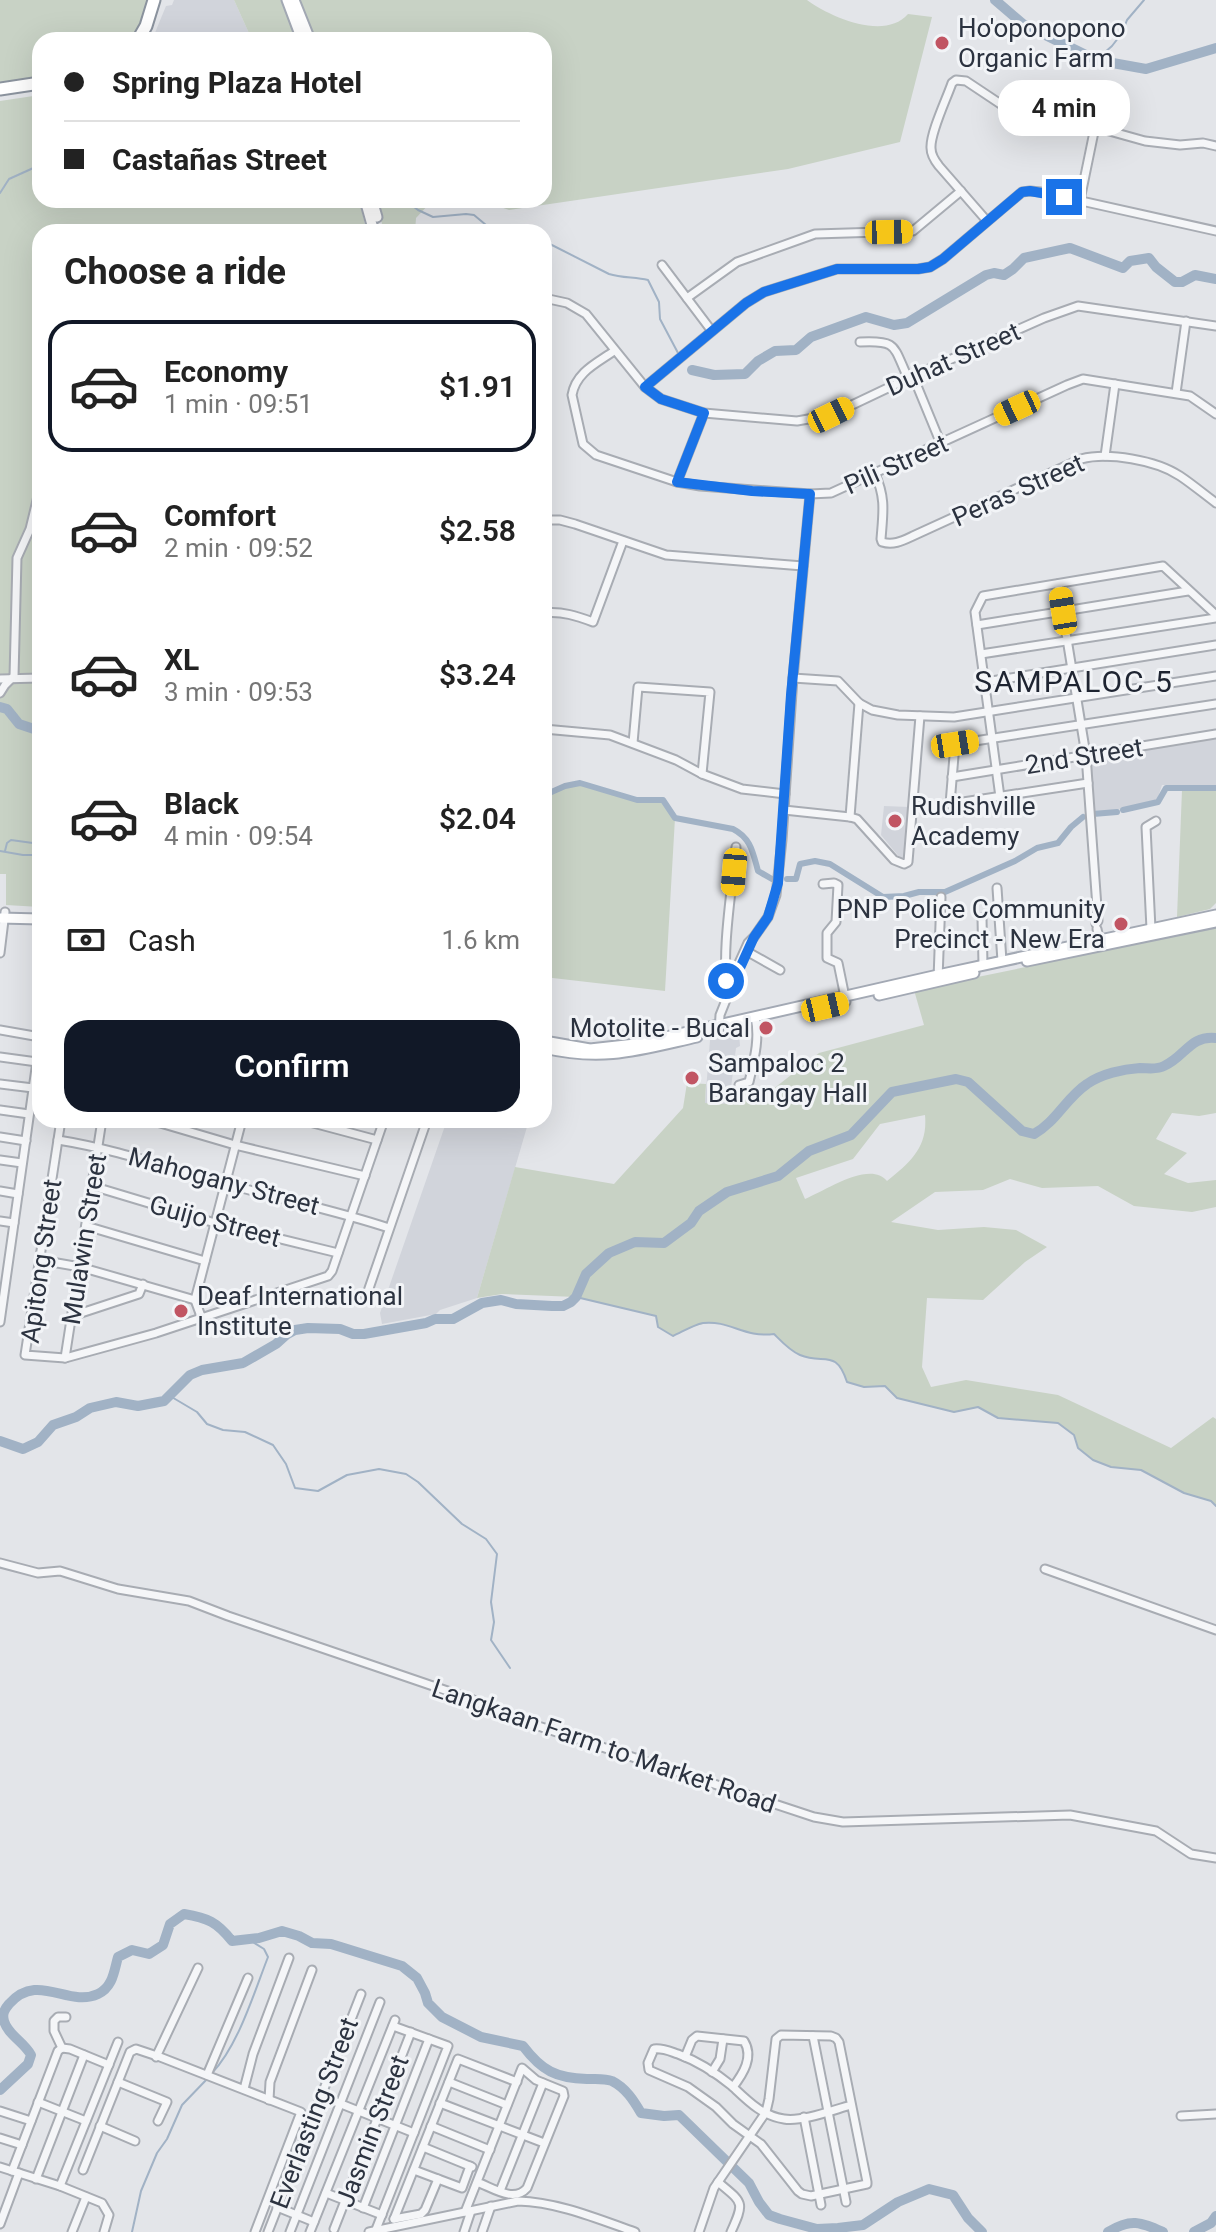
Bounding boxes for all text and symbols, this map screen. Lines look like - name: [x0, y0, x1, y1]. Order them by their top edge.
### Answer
- place label: Ho'oponopono Organic Farm: [958, 13, 1125, 73]
- marker: Ho'oponopono Organic Farm: [933, 34, 951, 52]
- text: Spring Plaza Hotel: [112, 65, 362, 100]
- callout: 4 min: [998, 81, 1130, 137]
- text: 4 min: [1031, 93, 1097, 123]
- text: Castañas Street: [112, 142, 327, 177]
- route end: [1046, 179, 1082, 215]
- car: [865, 220, 913, 244]
- text: Choose a ride: [64, 251, 286, 293]
- street label: Duhat Street: [881, 316, 1025, 402]
- icon: car: [68, 350, 140, 422]
- text: Economy: [164, 354, 288, 389]
- text: $1.91: [439, 369, 516, 404]
- car: [990, 387, 1044, 429]
- text: 1 min · 09:51: [164, 389, 313, 419]
- car: [804, 394, 858, 436]
- street label: Pili Street: [839, 428, 953, 500]
- street label: Peras Street: [948, 448, 1088, 532]
- icon: car: [68, 494, 140, 566]
- text: Comfort: [164, 498, 276, 533]
- text: $2.58: [439, 513, 516, 548]
- text: 2 min · 09:52: [164, 533, 313, 563]
- car: [1047, 585, 1079, 637]
- icon: car: [68, 638, 140, 710]
- text: XL: [164, 642, 199, 677]
- text: $3.24: [439, 657, 516, 692]
- district label: SAMPALOC 5: [974, 664, 1174, 699]
- text: 3 min · 09:53: [164, 677, 313, 707]
- car: [929, 728, 981, 760]
- street label: 2nd Street: [1023, 732, 1145, 780]
- icon: car: [68, 782, 140, 854]
- text: Black: [164, 786, 239, 821]
- place label: Rudishville Academy: [911, 791, 1035, 851]
- text: $2.04: [439, 801, 516, 836]
- marker: Rudishville Academy: [886, 812, 904, 830]
- text: 4 min · 09:54: [164, 821, 313, 851]
- car: [720, 847, 748, 897]
- place label: PNP Police Community Precinct - New Era: [836, 894, 1105, 954]
- marker: PNP Police Community Precinct - New Era: [1112, 915, 1130, 933]
- icon: cash: [64, 918, 108, 962]
- text: Cash: [128, 923, 196, 958]
- text: 1.6 km: [441, 925, 520, 955]
- route start: [708, 963, 744, 999]
- car: [799, 990, 851, 1024]
- place label: Motolite - Bucal: [570, 1013, 750, 1043]
- marker: Motolite - Bucal: [757, 1019, 775, 1037]
- button: Confirm: [64, 1020, 520, 1112]
- place label: Sampaloc 2 Barangay Hall: [708, 1048, 868, 1108]
- marker: Sampaloc 2 Barangay Hall: [683, 1069, 701, 1087]
- street label: Mahogany Street: [125, 1141, 323, 1221]
- street label: Mulawin Street: [56, 1151, 112, 1327]
- street label: Apitong Street: [15, 1177, 67, 1345]
- street label: Guijo Street: [146, 1189, 284, 1253]
- place label: Deaf International Institute: [197, 1281, 403, 1341]
- marker: Deaf International Institute: [172, 1302, 190, 1320]
- street label: Langkaan Farm to Market Road: [428, 1673, 780, 1819]
- street label: Everlasting Street: [264, 2013, 364, 2213]
- street label: Jasmin Street: [329, 2051, 415, 2211]

